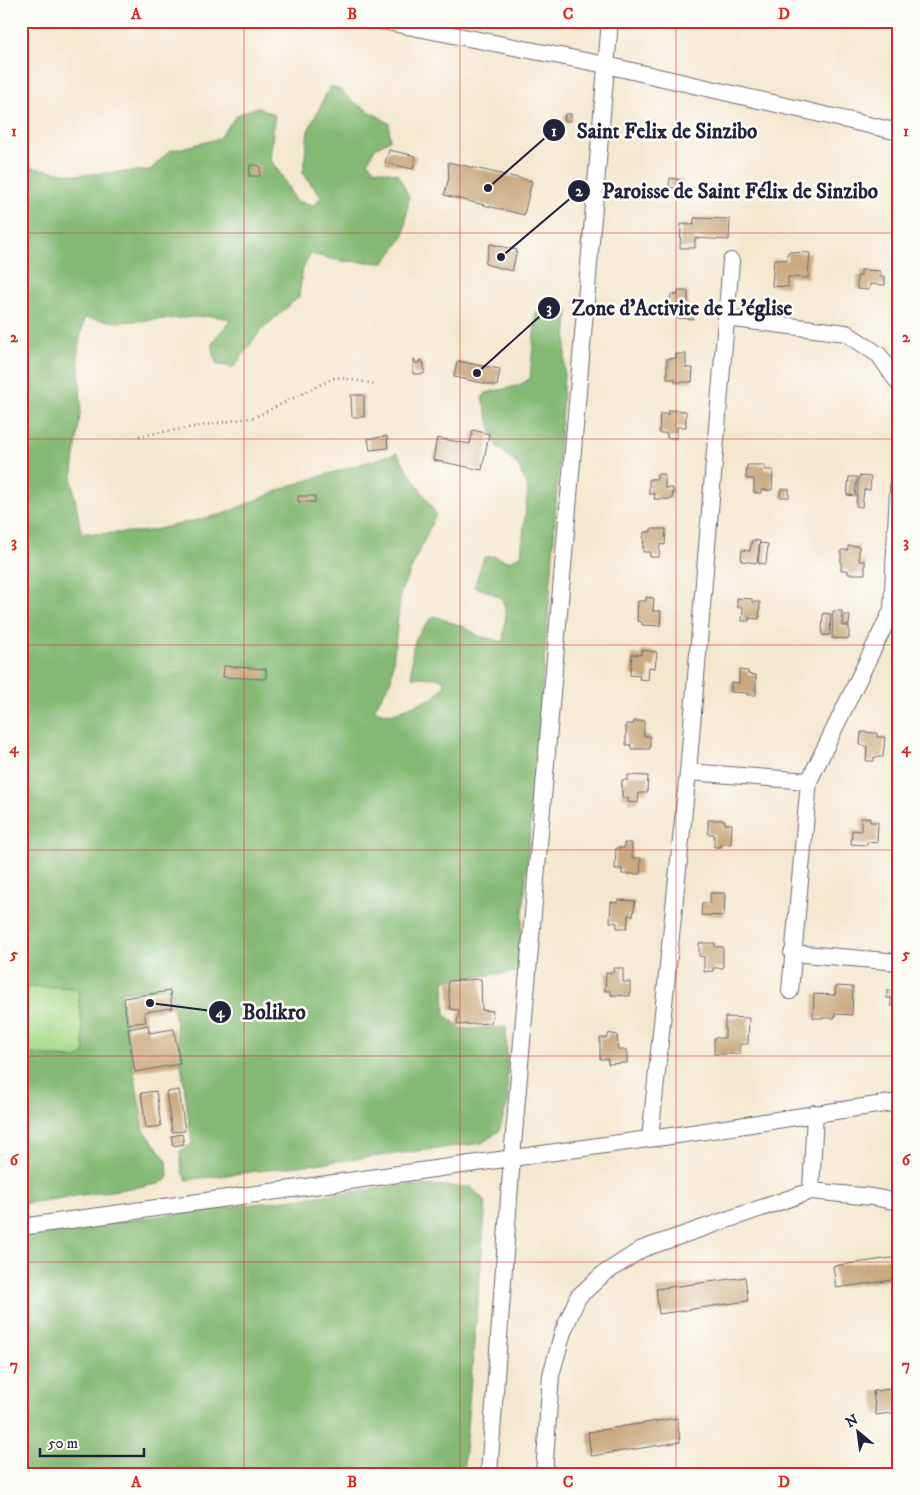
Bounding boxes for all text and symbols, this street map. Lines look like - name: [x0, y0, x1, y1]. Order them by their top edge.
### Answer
- text: A: [130, 4, 142, 24]
- text: B: [347, 4, 357, 24]
- text: C: [563, 4, 573, 24]
- text: D: [778, 4, 790, 24]
- callout: Saint Felix de Sinzibo: [542, 112, 767, 148]
- text: Saint Felix de Sinzibo: [577, 119, 757, 145]
- text: 1: [11, 121, 17, 141]
- text: 1: [903, 121, 909, 141]
- text: 1: [551, 122, 557, 141]
- callout: Paroisse de Saint Félix de Sinzibo: [567, 173, 888, 209]
- text: Paroisse de Saint Félix de Sinzibo: [602, 179, 878, 205]
- text: 2: [575, 182, 583, 201]
- callout: Zone d'Activite de L'église: [537, 290, 802, 326]
- text: Zone d'Activite de L'église: [572, 296, 793, 322]
- text: 3: [546, 299, 552, 318]
- text: 2: [10, 327, 19, 347]
- text: 2: [902, 327, 911, 347]
- text: 3: [11, 532, 17, 552]
- text: 3: [903, 532, 909, 552]
- text: 4: [8, 738, 19, 758]
- text: 4: [900, 738, 911, 758]
- text: 5: [9, 944, 18, 964]
- text: 5: [901, 944, 910, 964]
- callout: Bolikro: [207, 994, 316, 1030]
- text: Bolikro: [242, 1000, 306, 1026]
- text: 4: [215, 1003, 226, 1022]
- text: 6: [10, 1150, 20, 1170]
- text: 6: [902, 1150, 912, 1170]
- text: 7: [10, 1355, 18, 1375]
- text: 7: [902, 1355, 910, 1375]
- north arrow: [832, 1408, 882, 1458]
- text: N: [843, 1411, 862, 1432]
- scale bar: [40, 1425, 144, 1457]
- text: 50 m: [48, 1434, 78, 1453]
- text: A: [130, 1472, 142, 1492]
- text: B: [347, 1472, 357, 1492]
- text: C: [563, 1472, 573, 1492]
- text: D: [778, 1472, 790, 1492]

